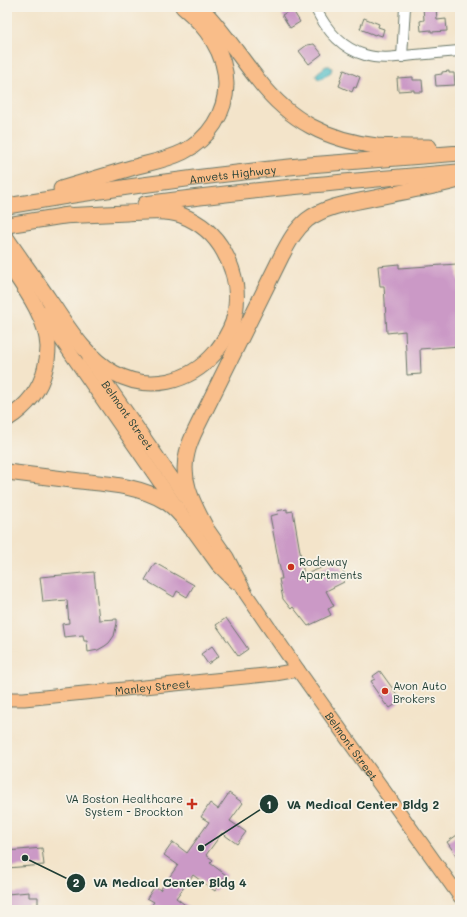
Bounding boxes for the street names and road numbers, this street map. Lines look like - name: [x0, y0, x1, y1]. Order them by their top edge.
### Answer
- street label: Amvets Highway: [188, 161, 277, 186]
- street label: Belmont Street: [99, 377, 158, 452]
- street label: Manley Street: [114, 675, 191, 697]
- street label: Belmont Street: [322, 708, 382, 783]

